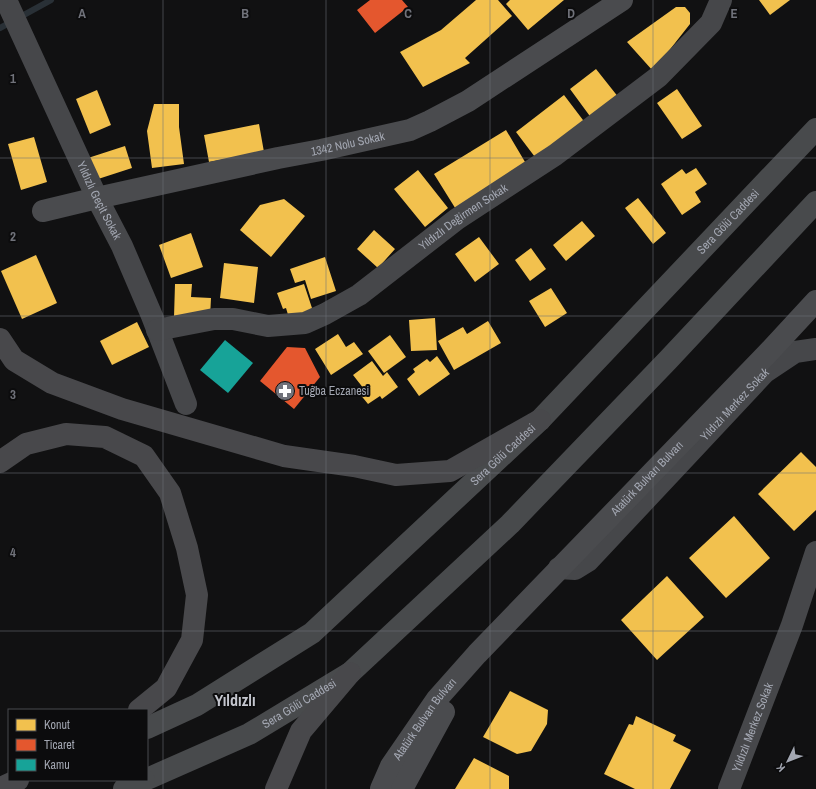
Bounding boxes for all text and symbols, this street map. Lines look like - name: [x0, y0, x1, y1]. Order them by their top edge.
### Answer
- text: A: [78, 5, 86, 22]
- text: B: [241, 5, 249, 22]
- text: C: [404, 5, 412, 22]
- text: D: [567, 5, 575, 22]
- text: E: [730, 5, 738, 22]
- text: 1: [10, 70, 16, 87]
- street label: 1342 Nolu Sokak: [310, 128, 386, 160]
- street label: Yıldızlı Geçit Sokak: [73, 159, 125, 243]
- street label: Yıldızlı Değirmen Sokak: [415, 180, 511, 254]
- street label: Sera Gölü Caddesi: [693, 186, 763, 258]
- text: 2: [10, 228, 16, 245]
- street label: Yıldızlı Merkez Sokak: [697, 364, 772, 444]
- pharmacy icon: Tuğba Eczanesi: [274, 380, 296, 402]
- place label: Tuğba Eczanesi: [299, 383, 369, 399]
- text: 3: [10, 386, 16, 403]
- street label: Sera Gölü Caddesi: [467, 420, 539, 489]
- street label: Atatürk Bulvarı Bulvarı: [606, 437, 687, 520]
- text: 4: [10, 544, 16, 561]
- street label: Atatürk Bulvarı Bulvarı: [389, 674, 460, 764]
- street label: Sera Gölü Caddesi: [259, 675, 339, 732]
- street label: Yıldızlı Merkez Sokak: [728, 680, 777, 774]
- district label: Yıldızlı: [214, 689, 256, 711]
- legend: [8, 709, 148, 781]
- text: Konut: [44, 717, 70, 733]
- text: Ticaret: [44, 737, 75, 753]
- north arrow: [768, 741, 808, 781]
- text: Kamu: [44, 757, 70, 773]
- text: K: [773, 760, 788, 775]

